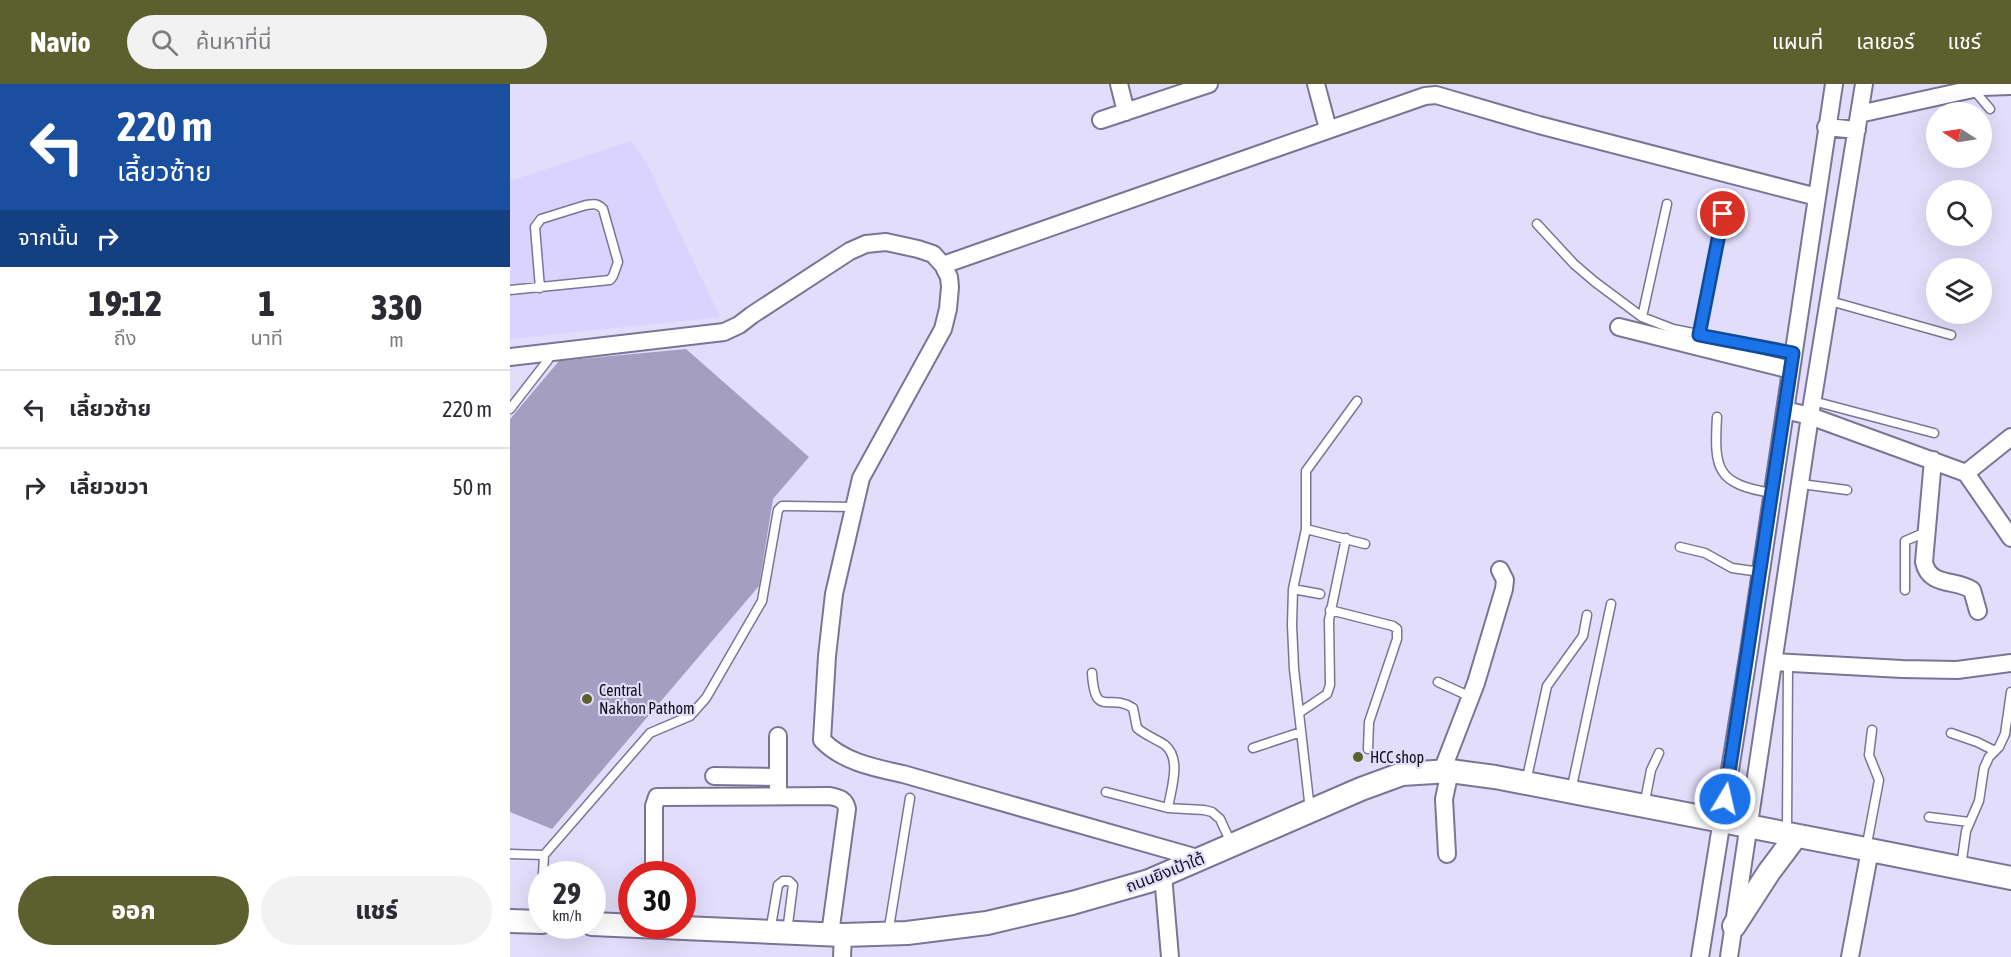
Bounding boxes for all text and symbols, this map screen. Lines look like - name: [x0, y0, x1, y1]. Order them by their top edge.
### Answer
- search box: [127, 15, 547, 69]
- text: Navio: [30, 26, 91, 58]
- icon: search: [148, 26, 181, 59]
- text: ค้นหาที่นี่: [196, 28, 271, 54]
- text: แผนที่: [1772, 29, 1823, 53]
- text: เลเยอร์: [1856, 29, 1915, 53]
- text: แชร์: [1948, 29, 1981, 53]
- text: 220 m: [117, 102, 212, 150]
- north arrow: [1926, 102, 1992, 168]
- map controls: [1926, 102, 1992, 324]
- icon: left: [18, 108, 96, 186]
- text: เลี้ยวซ้าย: [117, 156, 211, 187]
- button: search: [1926, 180, 1992, 246]
- pin: [1697, 188, 1748, 239]
- icon: arrive: [1706, 197, 1739, 230]
- icon: right: [91, 222, 124, 255]
- text: จากนั้น: [18, 224, 79, 250]
- button: layers: [1926, 258, 1992, 324]
- text: 19:12: [88, 282, 162, 324]
- text: 1: [258, 282, 275, 324]
- text: 330: [371, 286, 422, 328]
- text: ถึง: [114, 326, 137, 349]
- text: นาที: [250, 326, 283, 349]
- text: m: [389, 328, 404, 351]
- icon: left: [18, 393, 51, 426]
- text: เลี้ยวซ้าย: [69, 395, 151, 421]
- text: 220 m: [442, 396, 492, 422]
- icon: right: [18, 471, 51, 504]
- text: เลี้ยวขวา: [69, 473, 149, 499]
- text: 50 m: [452, 474, 492, 500]
- place label: Central Nakhon Pathom: [599, 681, 695, 717]
- marker: Central Nakhon Pathom: [580, 692, 594, 706]
- place label: HCC shop: [1370, 748, 1424, 767]
- marker: HCC shop: [1351, 750, 1365, 764]
- position arrow: [1693, 767, 1757, 831]
- street label: ถนนยิงเป้าใต้: [1123, 849, 1207, 895]
- speed limit sign: 30: [618, 861, 696, 939]
- button: ออก: [18, 876, 249, 945]
- button: แชร์: [261, 876, 492, 945]
- text: 29: [553, 876, 581, 910]
- text: km/h: [552, 907, 582, 924]

